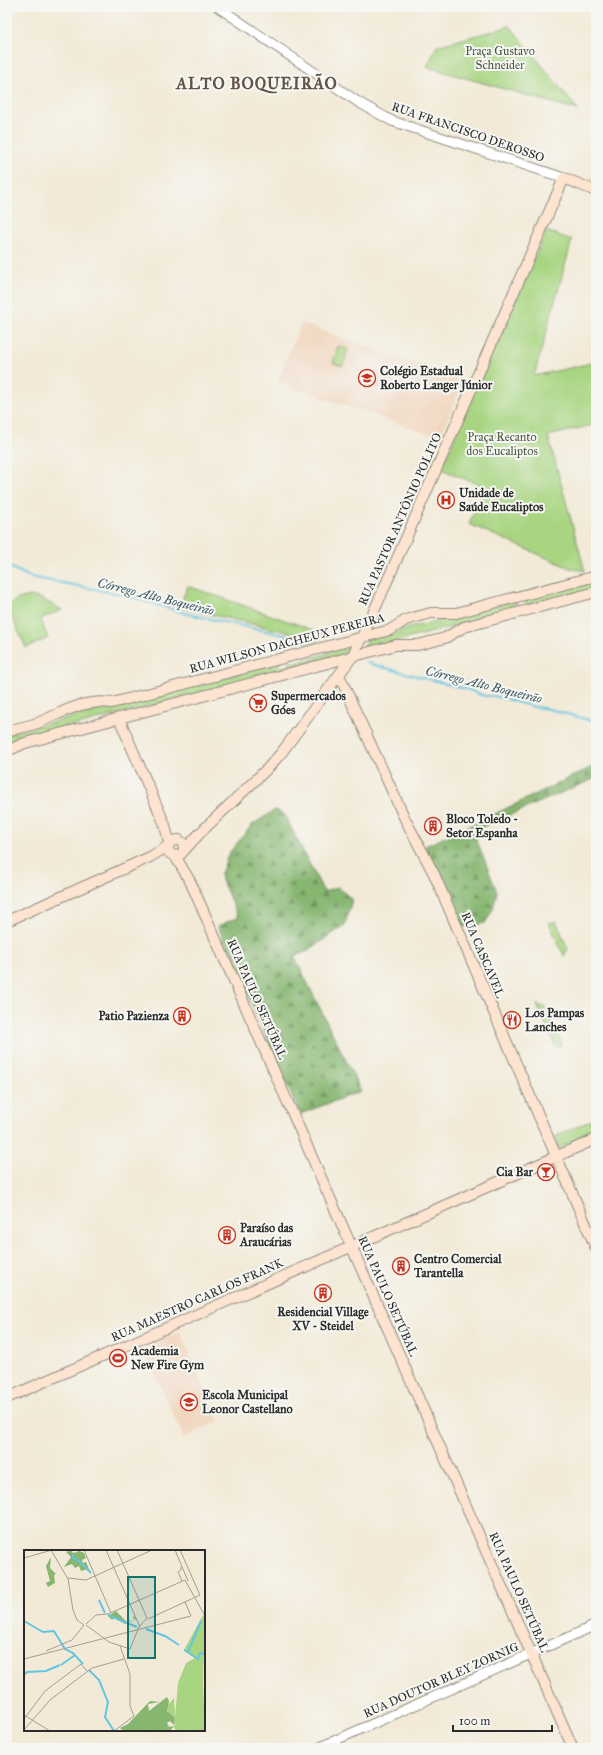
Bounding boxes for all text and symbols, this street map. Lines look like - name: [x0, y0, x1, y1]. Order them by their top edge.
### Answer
- park label: Praça Gustavo Schneider: [465, 44, 535, 72]
- district label: ALTO BOQUEIRÃO: [175, 73, 338, 94]
- street label: RUA FRANCISCO DEROSSO: [390, 99, 546, 165]
- place label: Colégio Estadual Roberto Langer Júnior: [380, 364, 493, 393]
- school or university icon: Colégio Estadual Roberto Langer Júnior: [357, 368, 377, 388]
- street label: RUA PASTOR ANTÔNIO POLITO: [355, 430, 444, 607]
- park label: Praça Recanto dos Eucaliptos: [466, 430, 538, 458]
- place label: Unidade de Saúde Eucaliptos: [459, 486, 544, 515]
- hospital icon: Unidade de Saúde Eucaliptos: [436, 490, 456, 510]
- water label: Córrego Alto Boqueirão: [96, 575, 216, 619]
- street label: RUA WILSON DACHEUX PEREIRA: [188, 610, 386, 676]
- water label: Córrego Alto Boqueirão: [424, 663, 544, 707]
- place label: Supermercados Góes: [271, 689, 347, 717]
- supermarket icon: Supermercados Góes: [248, 693, 268, 713]
- place label: Bloco Toledo - Setor Espanha: [446, 812, 519, 841]
- building icon: Bloco Toledo - Setor Espanha: [423, 816, 443, 836]
- street label: RUA CASCAVEL: [459, 910, 507, 1000]
- street label: RUA PAULO SETÚBAL: [224, 936, 292, 1061]
- building icon: Patio Pazienza: [172, 1006, 192, 1026]
- place label: Los Pampas Lanches: [525, 1006, 585, 1034]
- place label: Patio Pazienza: [98, 1009, 170, 1023]
- restaurant icon: Los Pampas Lanches: [502, 1010, 522, 1030]
- bar icon: Cia Bar: [536, 1162, 556, 1182]
- place label: Cia Bar: [496, 1165, 533, 1179]
- place label: Paraíso das Araucárias: [239, 1221, 294, 1249]
- building icon: Paraíso das Araucárias: [217, 1225, 237, 1245]
- street label: RUA PAULO SETÚBAL: [355, 1233, 423, 1358]
- place label: Centro Comercial Tarantella: [413, 1252, 502, 1280]
- street label: RUA MAESTRO CARLOS FRANK: [109, 1255, 286, 1344]
- building icon: Centro Comercial Tarantella: [391, 1256, 411, 1276]
- building icon: Residencial Village XV - Steidel: [313, 1283, 333, 1303]
- place label: Residencial Village XV - Steidel: [277, 1305, 369, 1333]
- place label: Academia New Fire Gym: [130, 1344, 205, 1373]
- sports icon: Academia New Fire Gym: [108, 1348, 128, 1368]
- place label: Escola Municipal Leonor Castellano: [202, 1388, 293, 1416]
- school or university icon: Escola Municipal Leonor Castellano: [179, 1392, 199, 1412]
- street label: RUA PAULO SETÚBAL: [486, 1529, 554, 1654]
- inset map: [24, 1550, 205, 1731]
- street label: RUA DOUTOR BLEY ZORNIG: [361, 1639, 521, 1721]
- scale bar: [453, 1707, 552, 1733]
- text: 100 m: [459, 1714, 490, 1728]

